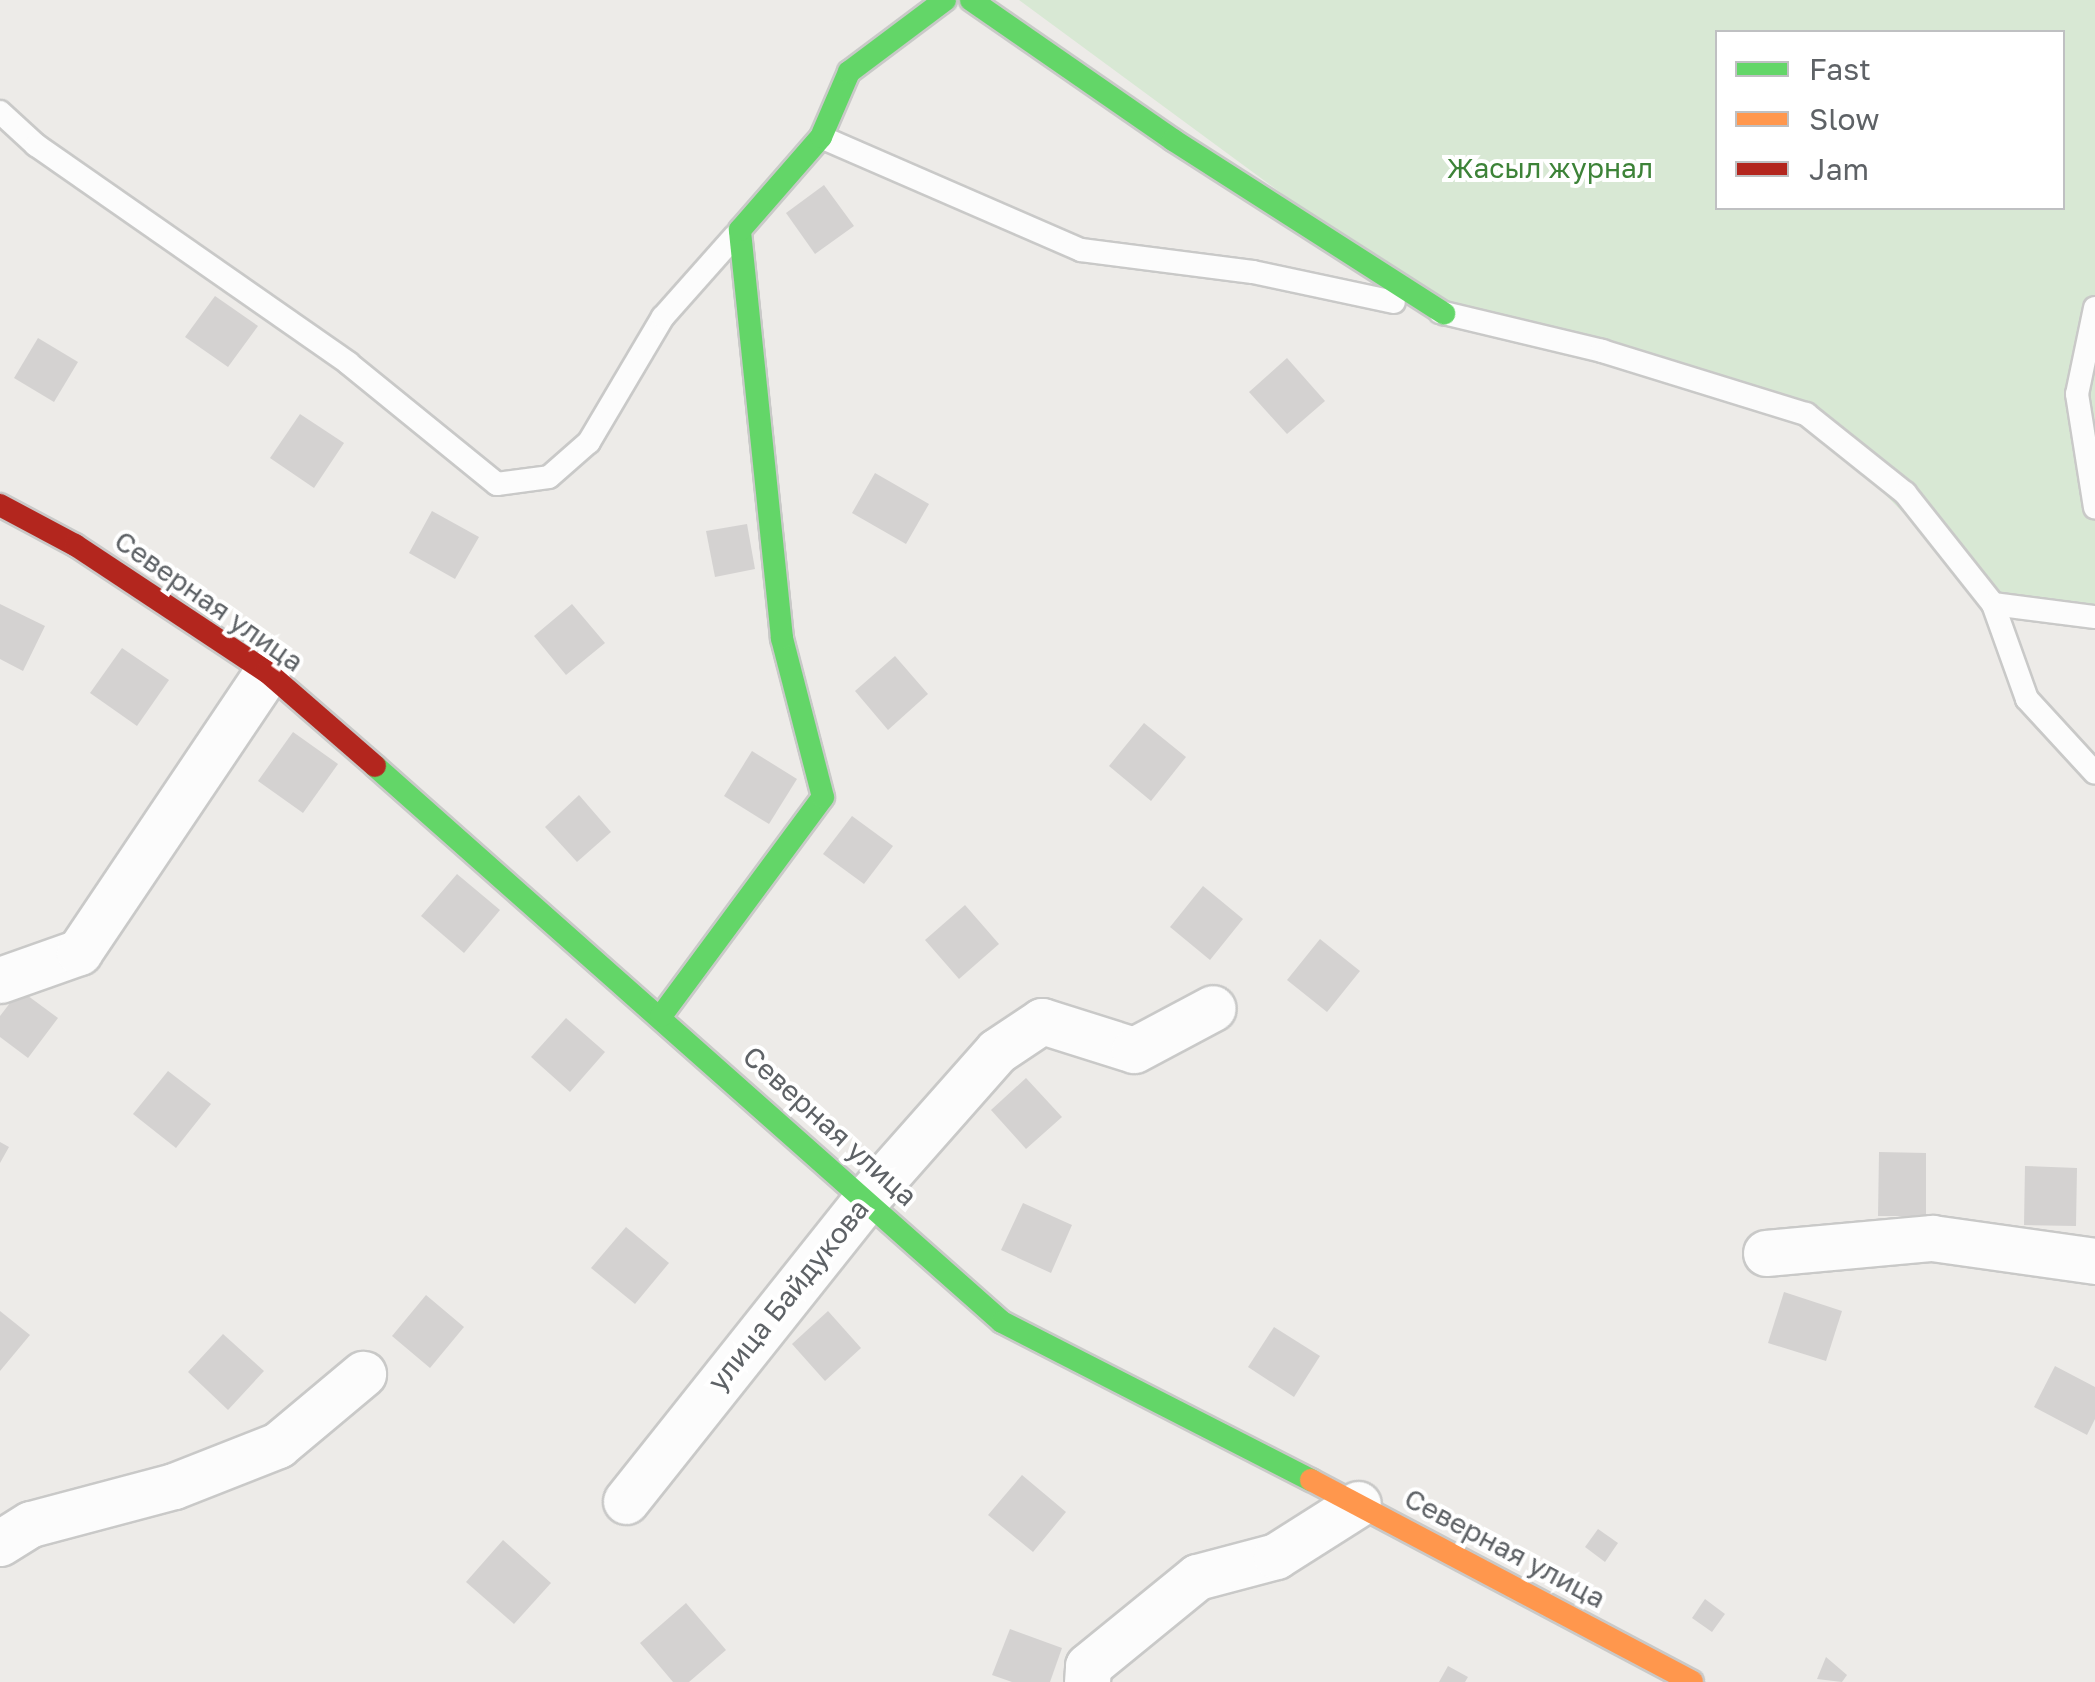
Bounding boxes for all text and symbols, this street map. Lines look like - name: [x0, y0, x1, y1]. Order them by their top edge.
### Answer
- legend: [1715, 30, 2065, 210]
- text: Fast: [1809, 51, 1871, 87]
- text: Slow: [1809, 101, 1880, 137]
- park label: Жасыл журнал: [1447, 151, 1653, 185]
- text: Jam: [1809, 151, 1869, 187]
- street label: Северная улица: [108, 523, 310, 679]
- street label: Северная улица: [736, 1039, 924, 1213]
- street label: улица Байдукова: [700, 1192, 876, 1398]
- street label: Северная улица: [1399, 1481, 1611, 1615]

